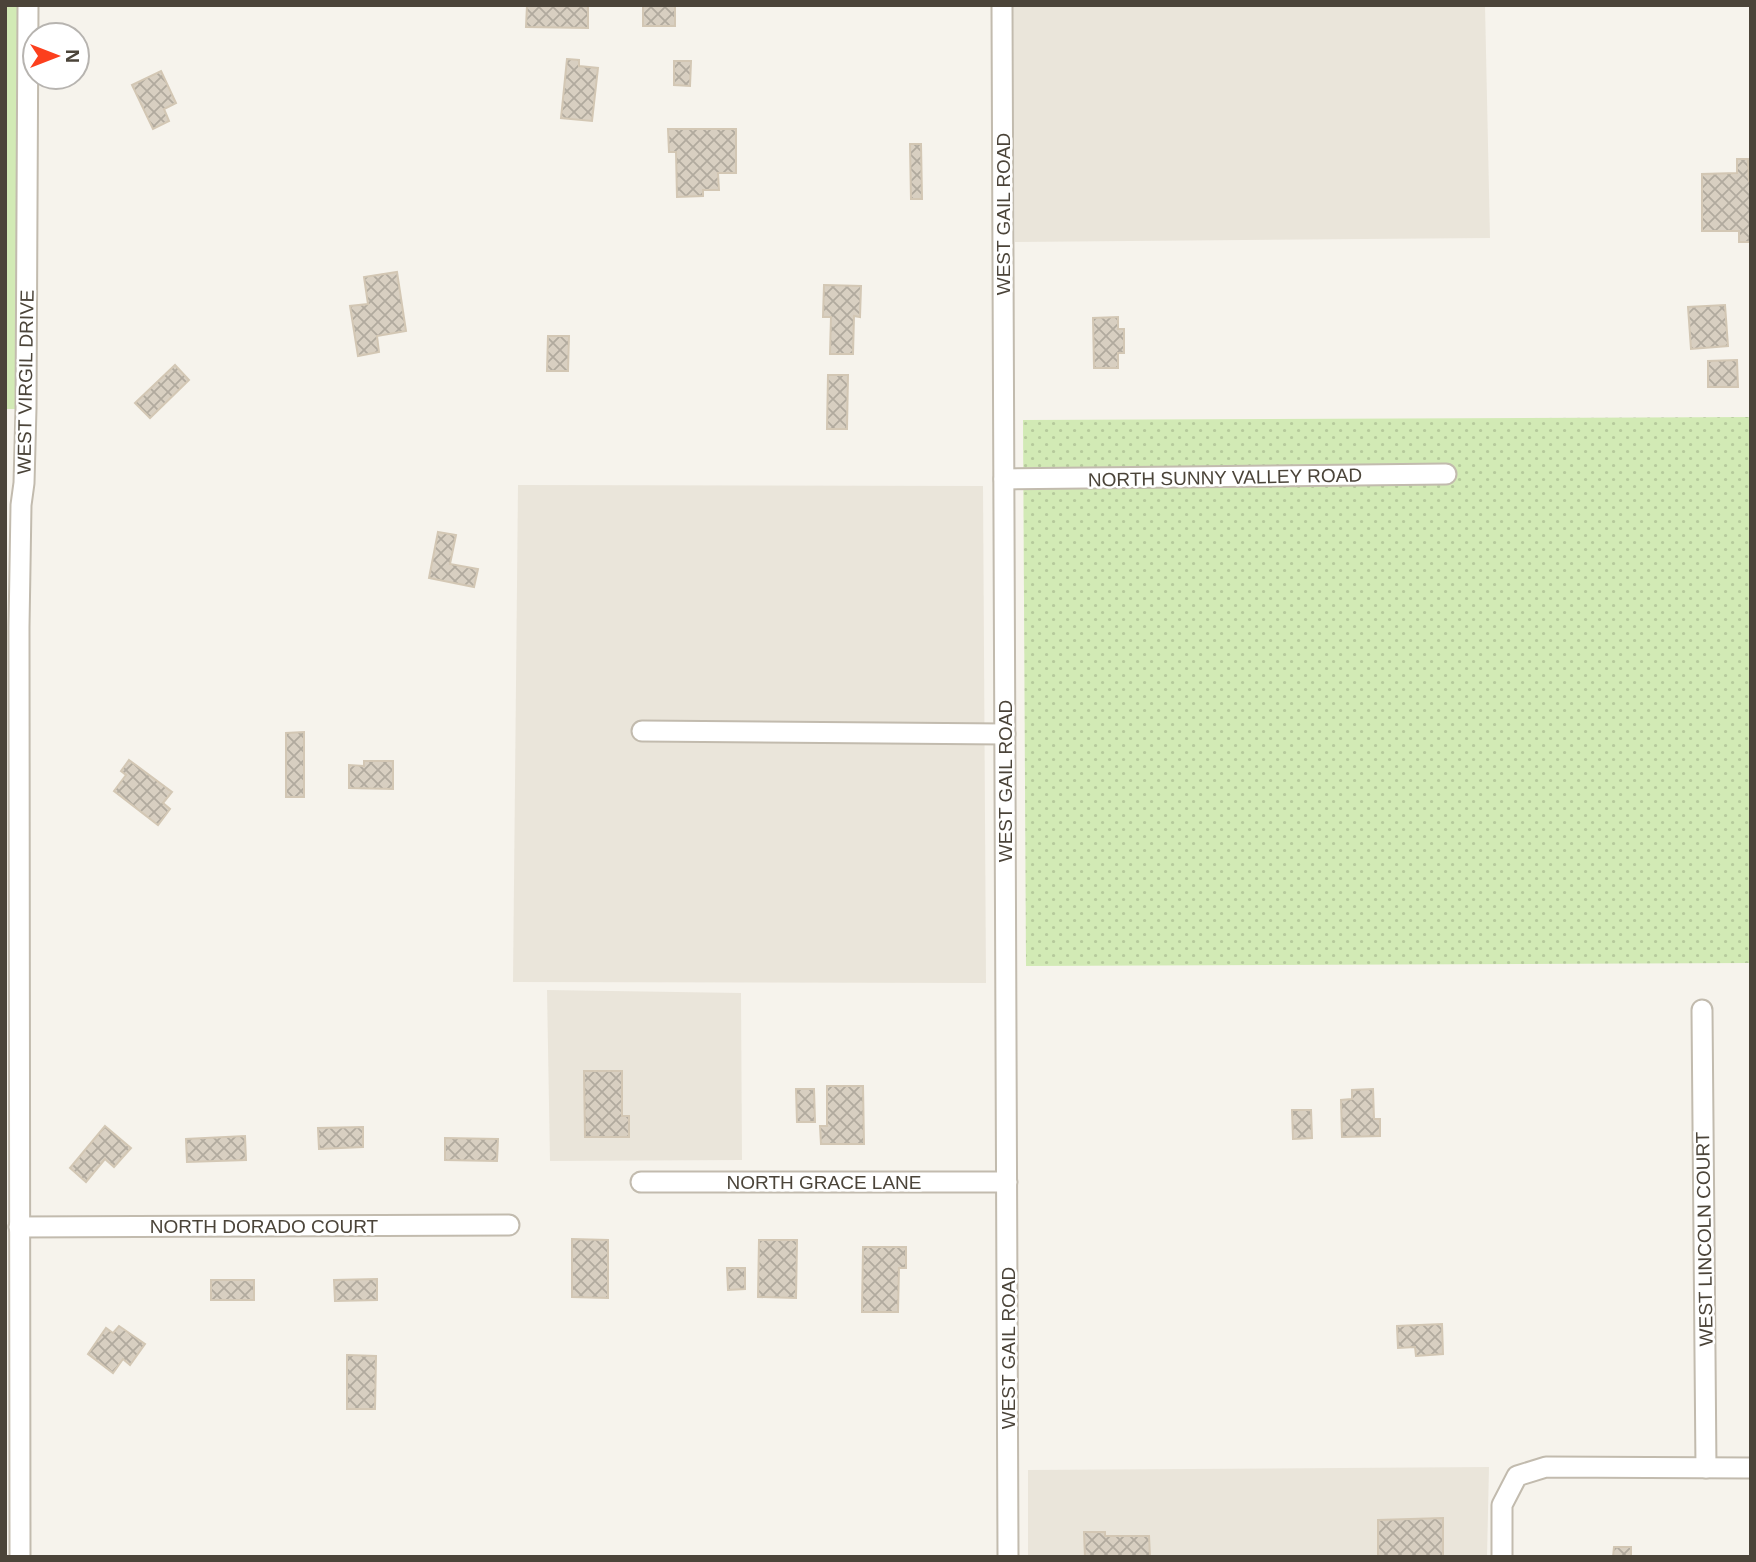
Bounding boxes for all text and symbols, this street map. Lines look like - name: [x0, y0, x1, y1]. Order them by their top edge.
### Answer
- north arrow: [21, 21, 91, 91]
- text: N: [62, 49, 83, 63]
- street label: WEST GAIL ROAD: [993, 133, 1014, 295]
- street label: WEST VIRGIL DRIVE: [13, 289, 38, 475]
- street label: NORTH SUNNY VALLEY ROAD: [1088, 465, 1362, 490]
- street label: WEST GAIL ROAD: [995, 700, 1016, 862]
- street label: WEST LINCOLN COURT: [1692, 1131, 1717, 1346]
- street label: NORTH GRACE LANE: [727, 1172, 921, 1193]
- street label: NORTH DORADO COURT: [150, 1216, 379, 1237]
- street label: WEST GAIL ROAD: [998, 1267, 1019, 1429]

